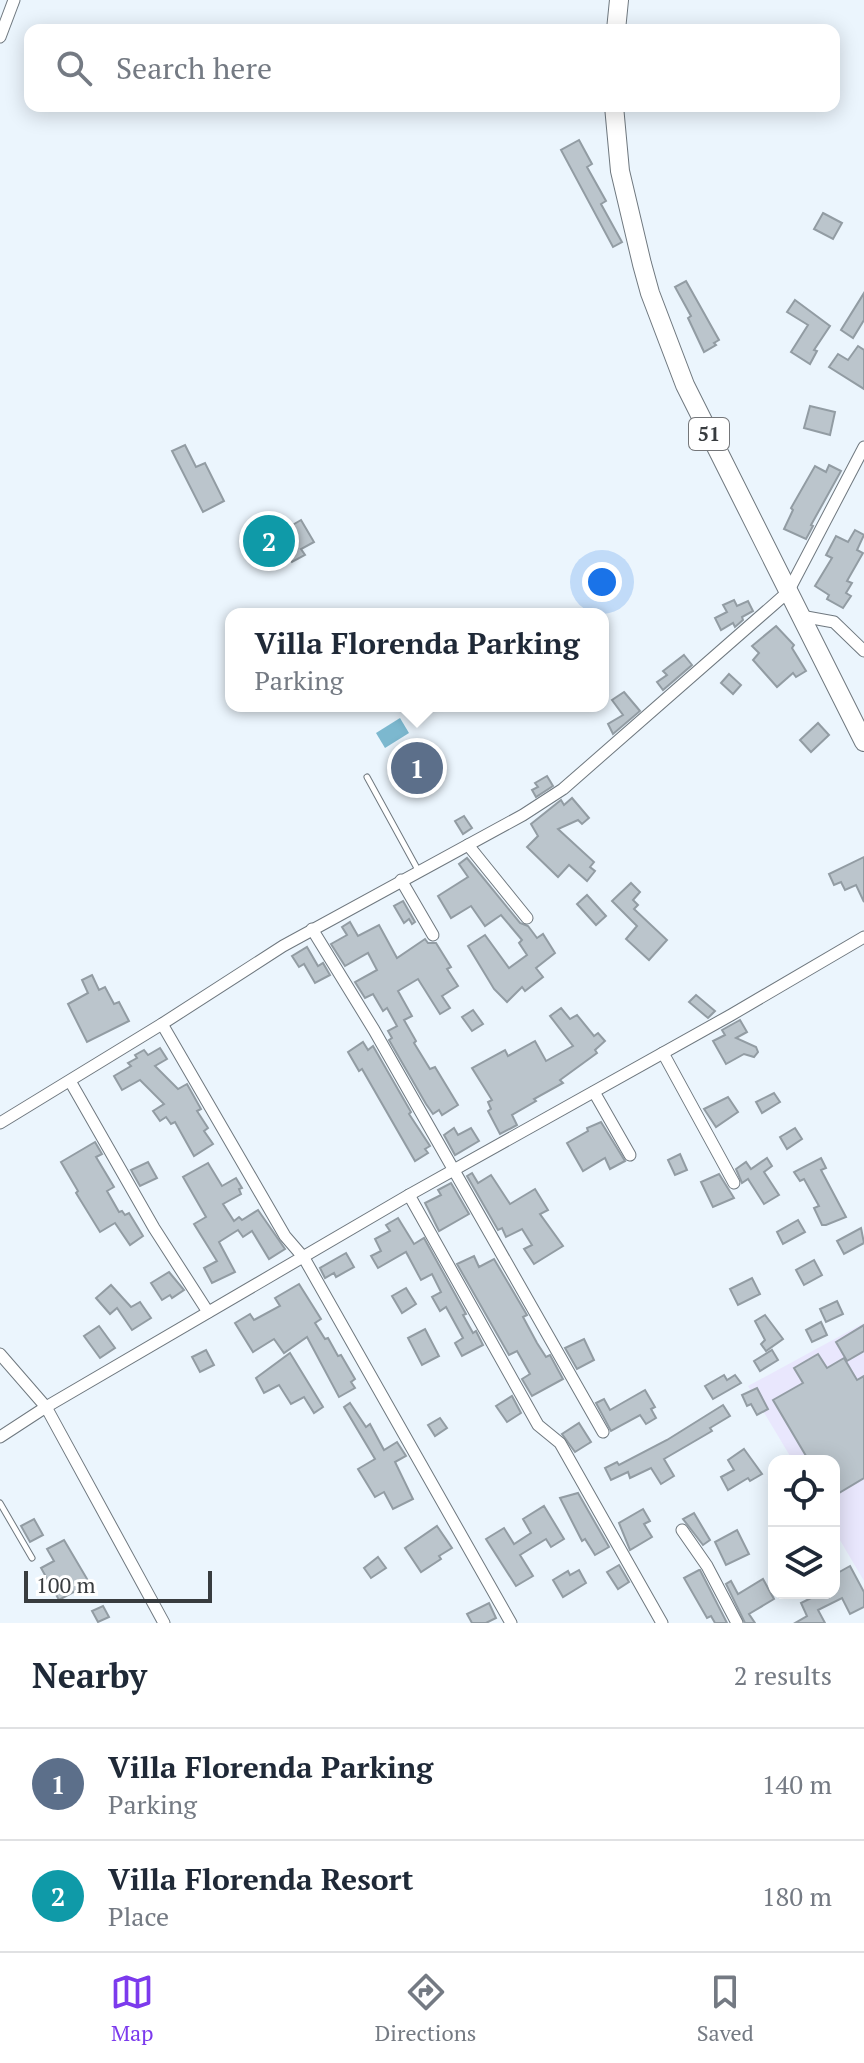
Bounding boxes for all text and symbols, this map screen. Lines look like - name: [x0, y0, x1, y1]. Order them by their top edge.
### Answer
- search box: [24, 24, 840, 112]
- icon: search: [52, 46, 96, 90]
- text: Search here: [116, 48, 272, 88]
- road number: 51: [689, 418, 729, 450]
- pin: 2: [243, 511, 295, 571]
- your location: [582, 562, 622, 602]
- popup: [225, 608, 609, 712]
- text: Villa Florenda Parking: [254, 623, 580, 663]
- text: Parking: [254, 663, 343, 697]
- pin: 1: [391, 738, 443, 798]
- map controls: [768, 1455, 840, 1599]
- button: locate: [768, 1455, 840, 1527]
- button: layers: [768, 1527, 840, 1599]
- scale bar: [24, 1567, 212, 1603]
- text: 100 m: [36, 1570, 96, 1599]
- text: Nearby: [32, 1653, 147, 1698]
- text: 2 results: [734, 1658, 832, 1692]
- text: Villa Florenda Parking: [108, 1747, 433, 1787]
- text: 1: [51, 1767, 65, 1801]
- text: 140 m: [762, 1767, 832, 1801]
- text: Parking: [108, 1787, 197, 1821]
- text: Villa Florenda Resort: [108, 1859, 413, 1899]
- text: 2: [51, 1879, 65, 1913]
- text: 180 m: [762, 1879, 832, 1913]
- text: Place: [108, 1899, 169, 1933]
- tab: Map: [110, 1970, 154, 2047]
- tab: Directions: [375, 1970, 476, 2047]
- tab: Saved: [697, 1970, 754, 2047]

